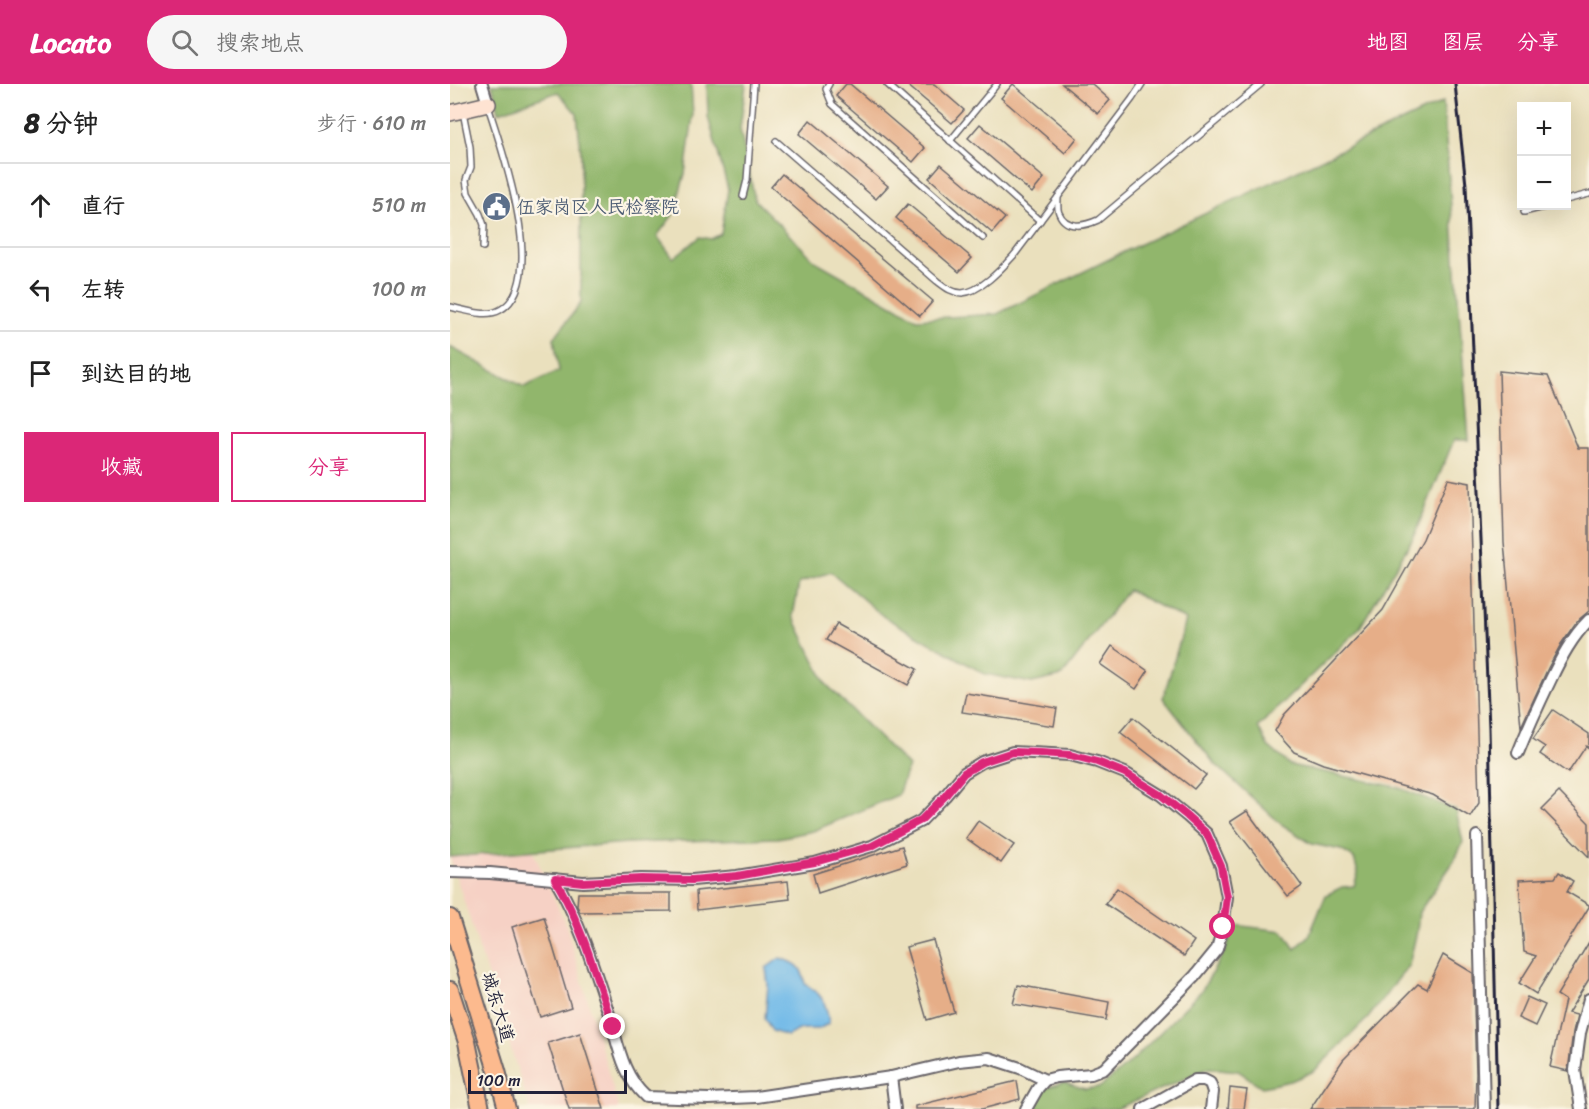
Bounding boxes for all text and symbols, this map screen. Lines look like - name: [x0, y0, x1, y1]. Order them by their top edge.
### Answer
- search box: [147, 15, 567, 69]
- text: Locato: [30, 18, 111, 67]
- text: 搜索地点: [216, 23, 304, 62]
- text: 地图: [1367, 23, 1409, 61]
- text: 图层: [1442, 23, 1484, 61]
- text: 分享: [1517, 23, 1559, 61]
- icon: search: [168, 26, 201, 59]
- text: 8 分钟: [24, 100, 98, 146]
- map controls: [1517, 102, 1571, 210]
- button: +: [1517, 102, 1571, 156]
- text: 步行 · 610 m: [317, 106, 426, 141]
- button: −: [1517, 156, 1571, 210]
- text: 直行: [81, 186, 125, 225]
- text: 510 m: [372, 188, 426, 223]
- icon: ahead: [24, 189, 57, 222]
- public building icon: 伍家岗区人民检察院: [480, 191, 512, 223]
- place label: 伍家岗区人民检察院: [517, 191, 679, 223]
- text: 左转: [81, 270, 125, 309]
- text: 100 m: [372, 272, 426, 307]
- icon: left: [24, 273, 57, 306]
- text: 到达目的地: [81, 354, 191, 393]
- icon: arrive: [24, 357, 57, 390]
- button: 收藏: [24, 432, 219, 502]
- button: 分享: [231, 432, 426, 502]
- route start: [1209, 913, 1235, 939]
- street label: 城东大道: [472, 968, 524, 1046]
- route end: [599, 1013, 625, 1039]
- text: 100 m: [477, 1066, 521, 1095]
- scale bar: [468, 1067, 627, 1094]

